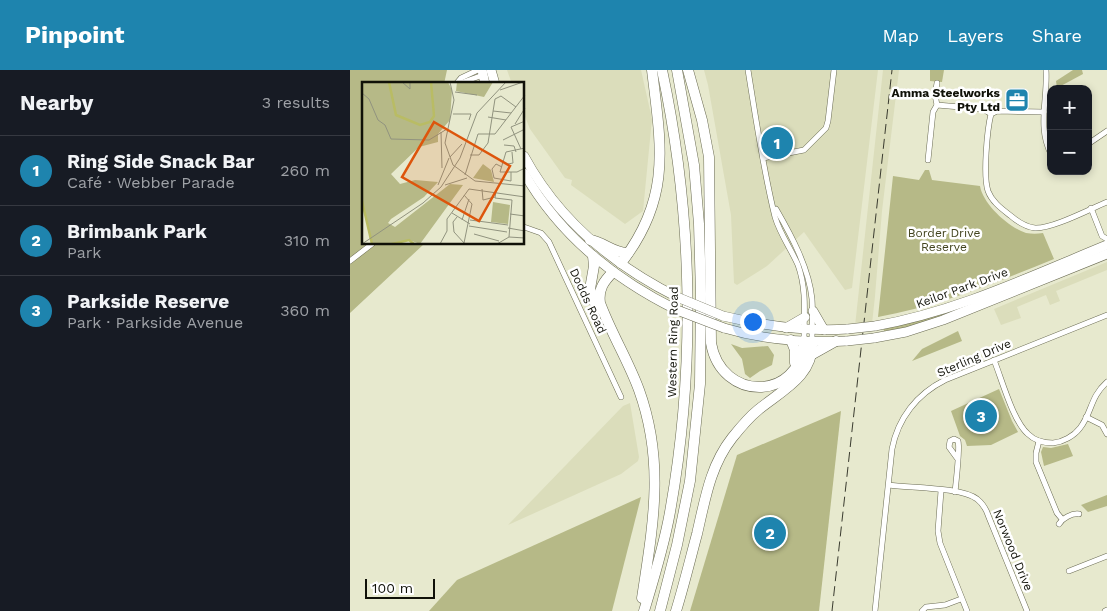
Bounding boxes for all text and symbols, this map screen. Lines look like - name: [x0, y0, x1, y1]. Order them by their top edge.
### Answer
- text: Pinpoint: [25, 21, 125, 49]
- text: Map: [882, 25, 919, 46]
- text: Layers: [947, 25, 1004, 46]
- text: Share: [1032, 25, 1082, 46]
- inset map: [362, 82, 525, 245]
- map controls: [1047, 85, 1092, 175]
- button: +: [1047, 85, 1092, 130]
- place label: Amma Steelworks Pty Ltd: [892, 86, 1001, 114]
- office icon: Amma Steelworks Pty Ltd: [1004, 87, 1030, 113]
- text: Nearby: [20, 90, 93, 115]
- text: 3 results: [262, 93, 330, 112]
- pin: 1: [761, 124, 793, 162]
- button: −: [1047, 130, 1092, 175]
- text: Ring Side Snack Bar: [67, 150, 254, 173]
- text: 1: [33, 161, 39, 180]
- text: 260 m: [280, 161, 330, 180]
- text: Café · Webber Parade: [67, 173, 235, 192]
- text: Brimbank Park: [67, 220, 207, 243]
- park label: Border Drive Reserve: [908, 226, 980, 254]
- text: 2: [31, 231, 41, 250]
- text: 310 m: [284, 231, 330, 250]
- text: Park: [67, 243, 101, 262]
- street label: Keilor Park Drive: [914, 265, 1010, 311]
- street label: Dodds Road: [567, 266, 609, 336]
- street label: Western Ring Road: [665, 286, 681, 398]
- text: Parkside Reserve: [67, 290, 229, 313]
- text: 3: [31, 301, 41, 320]
- text: 360 m: [280, 301, 330, 320]
- your location: [740, 309, 766, 335]
- text: Park · Parkside Avenue: [67, 313, 243, 332]
- street label: Sterling Drive: [935, 336, 1013, 380]
- pin: 3: [965, 397, 997, 435]
- street label: Norwood Drive: [990, 507, 1036, 593]
- pin: 2: [754, 514, 786, 552]
- scale bar: [365, 576, 435, 599]
- text: 100 m: [372, 580, 413, 596]

